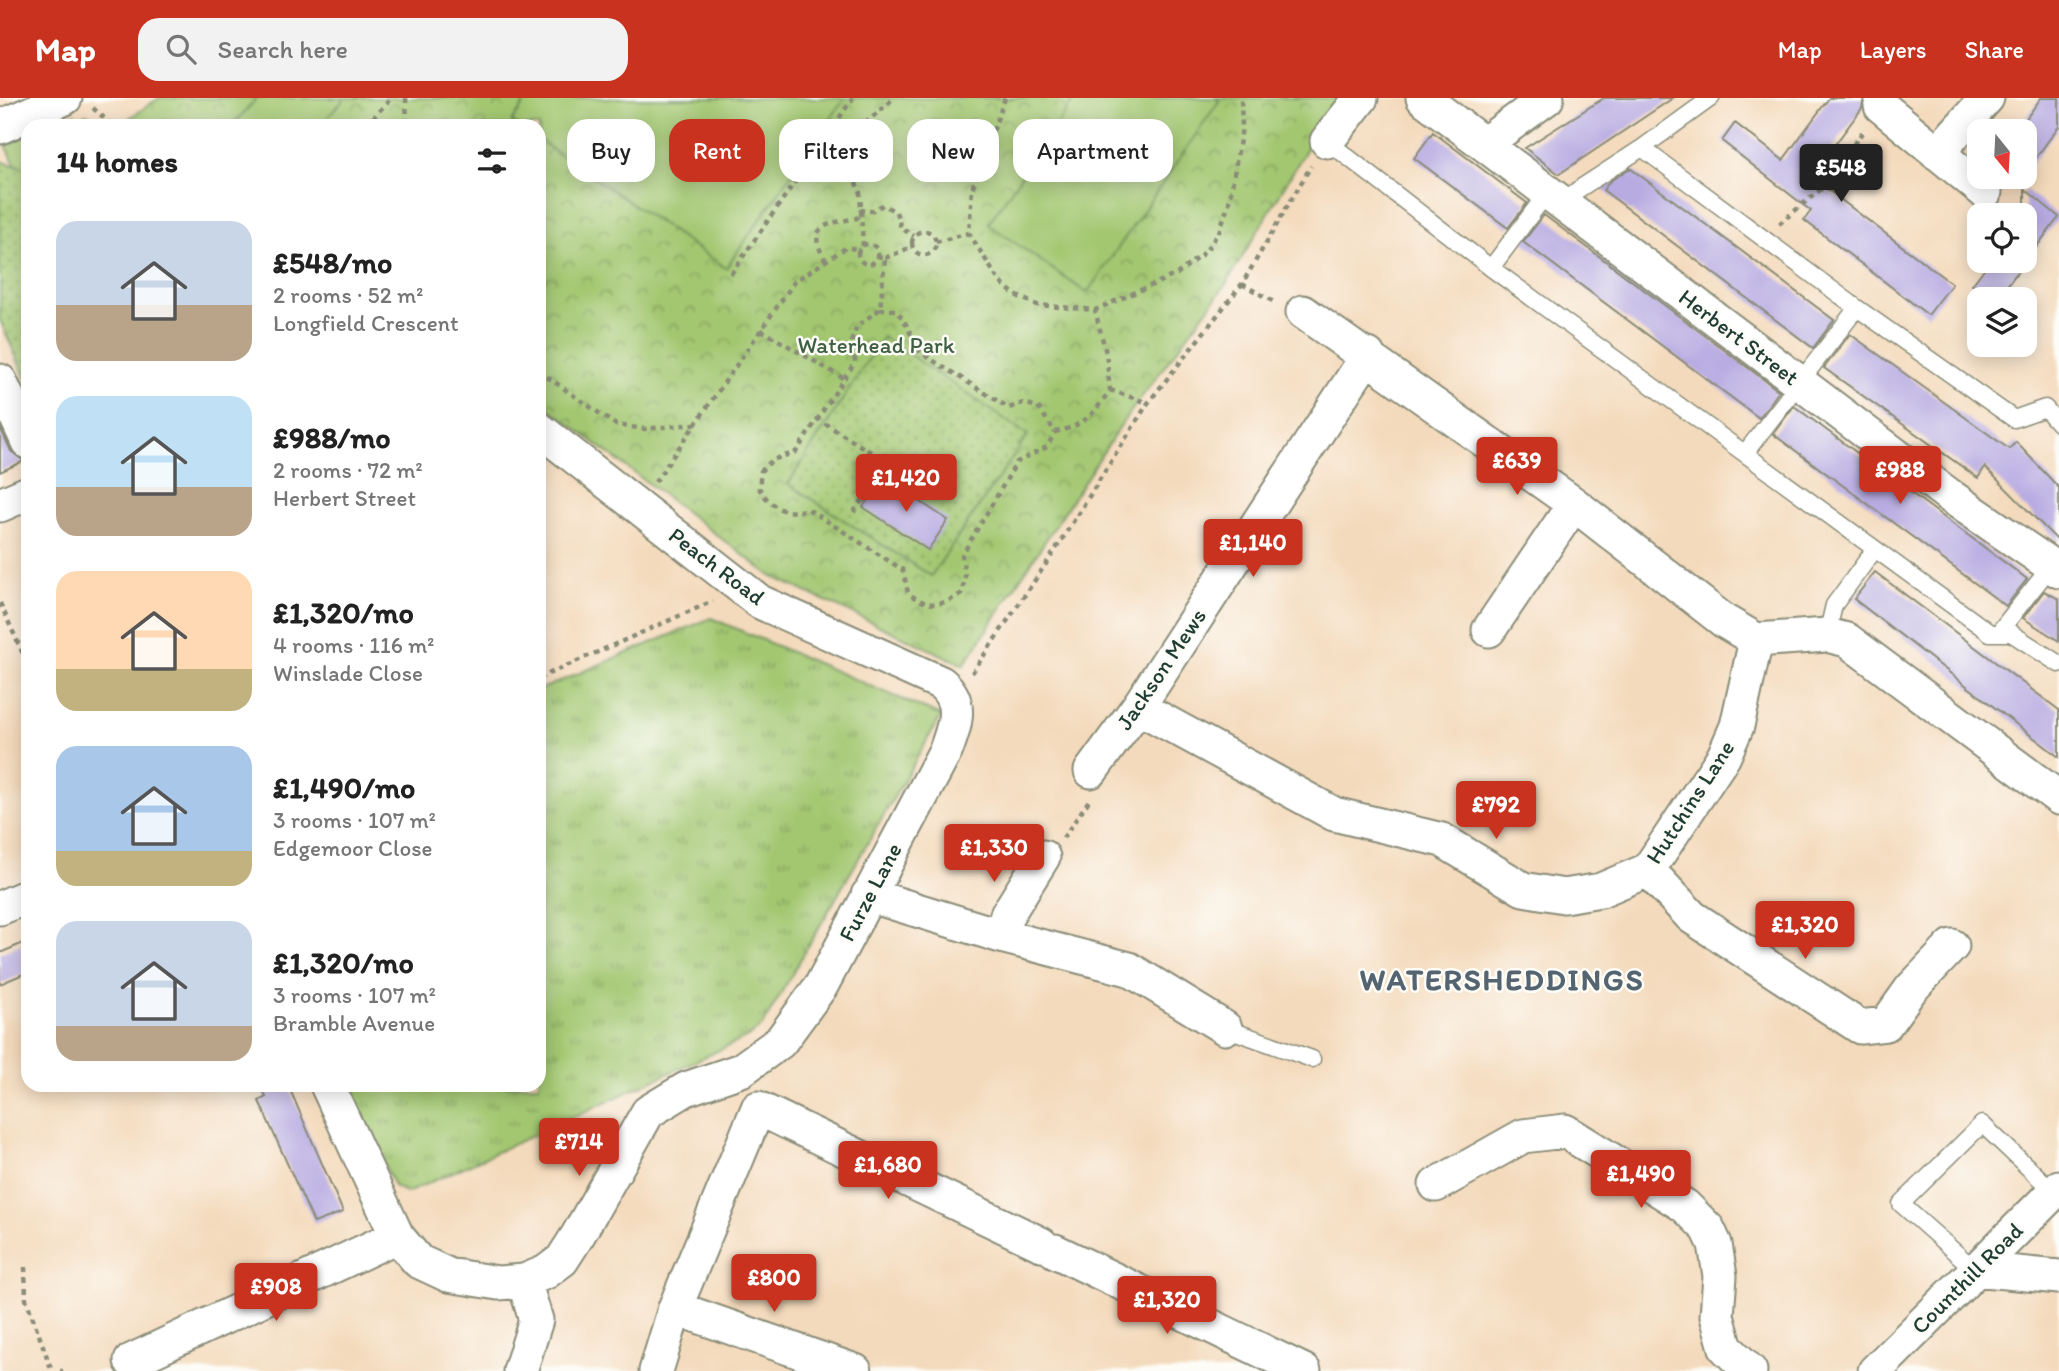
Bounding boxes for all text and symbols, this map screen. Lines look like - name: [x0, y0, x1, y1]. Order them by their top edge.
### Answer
- search box: [138, 18, 628, 81]
- text: Map: [35, 30, 96, 69]
- icon: search: [162, 30, 200, 68]
- text: Search here: [218, 33, 348, 65]
- text: Map: [1778, 35, 1822, 64]
- text: Layers: [1860, 35, 1927, 64]
- text: Share: [1965, 35, 2024, 64]
- chip: Buy: [567, 119, 655, 182]
- chip: Rent: [669, 119, 765, 182]
- chip: Filters: [779, 119, 893, 182]
- chip: New: [907, 119, 999, 182]
- chip: Apartment: [1013, 119, 1173, 182]
- north arrow: [1967, 119, 2037, 189]
- map controls: [1967, 119, 2037, 357]
- icon: filters: [473, 142, 511, 180]
- text: 14 homes: [56, 143, 178, 180]
- pin: £548: [1800, 144, 1882, 204]
- text: £548: [1816, 153, 1866, 181]
- button: locate: [1967, 203, 2037, 273]
- text: £548/mo: [273, 244, 392, 281]
- icon: home: [112, 249, 196, 333]
- text: 2 rooms · 52 m²: [273, 281, 423, 309]
- street label: Herbert Street: [1673, 283, 1805, 391]
- button: layers: [1967, 287, 2037, 357]
- text: Longfield Crescent: [273, 309, 459, 337]
- park label: Waterhead Park: [797, 331, 955, 359]
- text: £988/mo: [273, 419, 391, 456]
- icon: home: [112, 424, 196, 508]
- pin: £639: [1476, 438, 1558, 497]
- text: £639: [1492, 446, 1542, 474]
- pin: £988: [1859, 446, 1941, 506]
- pin: £1,420: [849, 454, 963, 514]
- text: £988: [1875, 455, 1925, 483]
- text: 2 rooms · 72 m²: [273, 456, 423, 484]
- text: £1,420: [872, 463, 940, 491]
- text: Herbert Street: [273, 484, 416, 512]
- pin: £1,140: [1196, 519, 1310, 579]
- street label: Peach Road: [663, 521, 771, 611]
- text: £1,140: [1219, 528, 1287, 556]
- text: £1,320/mo: [273, 594, 414, 631]
- icon: home: [112, 599, 196, 683]
- street label: Jackson Mews: [1110, 603, 1212, 735]
- text: 4 rooms · 116 m²: [273, 631, 435, 659]
- text: Winslade Close: [273, 659, 423, 687]
- street label: Hutchins Lane: [1640, 735, 1740, 869]
- text: £1,490/mo: [273, 769, 415, 806]
- icon: home: [112, 774, 196, 858]
- pin: £792: [1455, 782, 1537, 841]
- text: £792: [1472, 790, 1520, 818]
- text: 3 rooms · 107 m²: [273, 806, 436, 834]
- pin: £1,330: [937, 824, 1051, 884]
- text: £1,330: [960, 833, 1028, 861]
- text: Edgemoor Close: [273, 834, 432, 862]
- street label: Furze Lane: [832, 838, 908, 946]
- pin: £1,320: [1748, 902, 1862, 961]
- text: £1,320: [1771, 910, 1839, 938]
- text: £1,320/mo: [273, 944, 414, 981]
- icon: home: [112, 949, 196, 1033]
- district label: WATERSHEDDINGS: [1359, 961, 1645, 998]
- text: 3 rooms · 107 m²: [273, 981, 436, 1009]
- text: Bramble Avenue: [273, 1009, 435, 1037]
- pin: £714: [538, 1118, 620, 1178]
- text: £714: [555, 1127, 603, 1155]
- pin: £1,680: [831, 1142, 945, 1201]
- text: £1,680: [854, 1150, 922, 1178]
- pin: £1,490: [1584, 1150, 1698, 1210]
- text: £1,490: [1607, 1159, 1675, 1187]
- street label: Counthill Road: [1905, 1216, 2029, 1340]
- pin: £800: [733, 1254, 815, 1314]
- text: £800: [747, 1263, 801, 1291]
- pin: £908: [235, 1264, 317, 1323]
- text: £908: [250, 1272, 302, 1300]
- pin: £1,320: [1110, 1276, 1224, 1336]
- text: £1,320: [1133, 1285, 1201, 1313]

